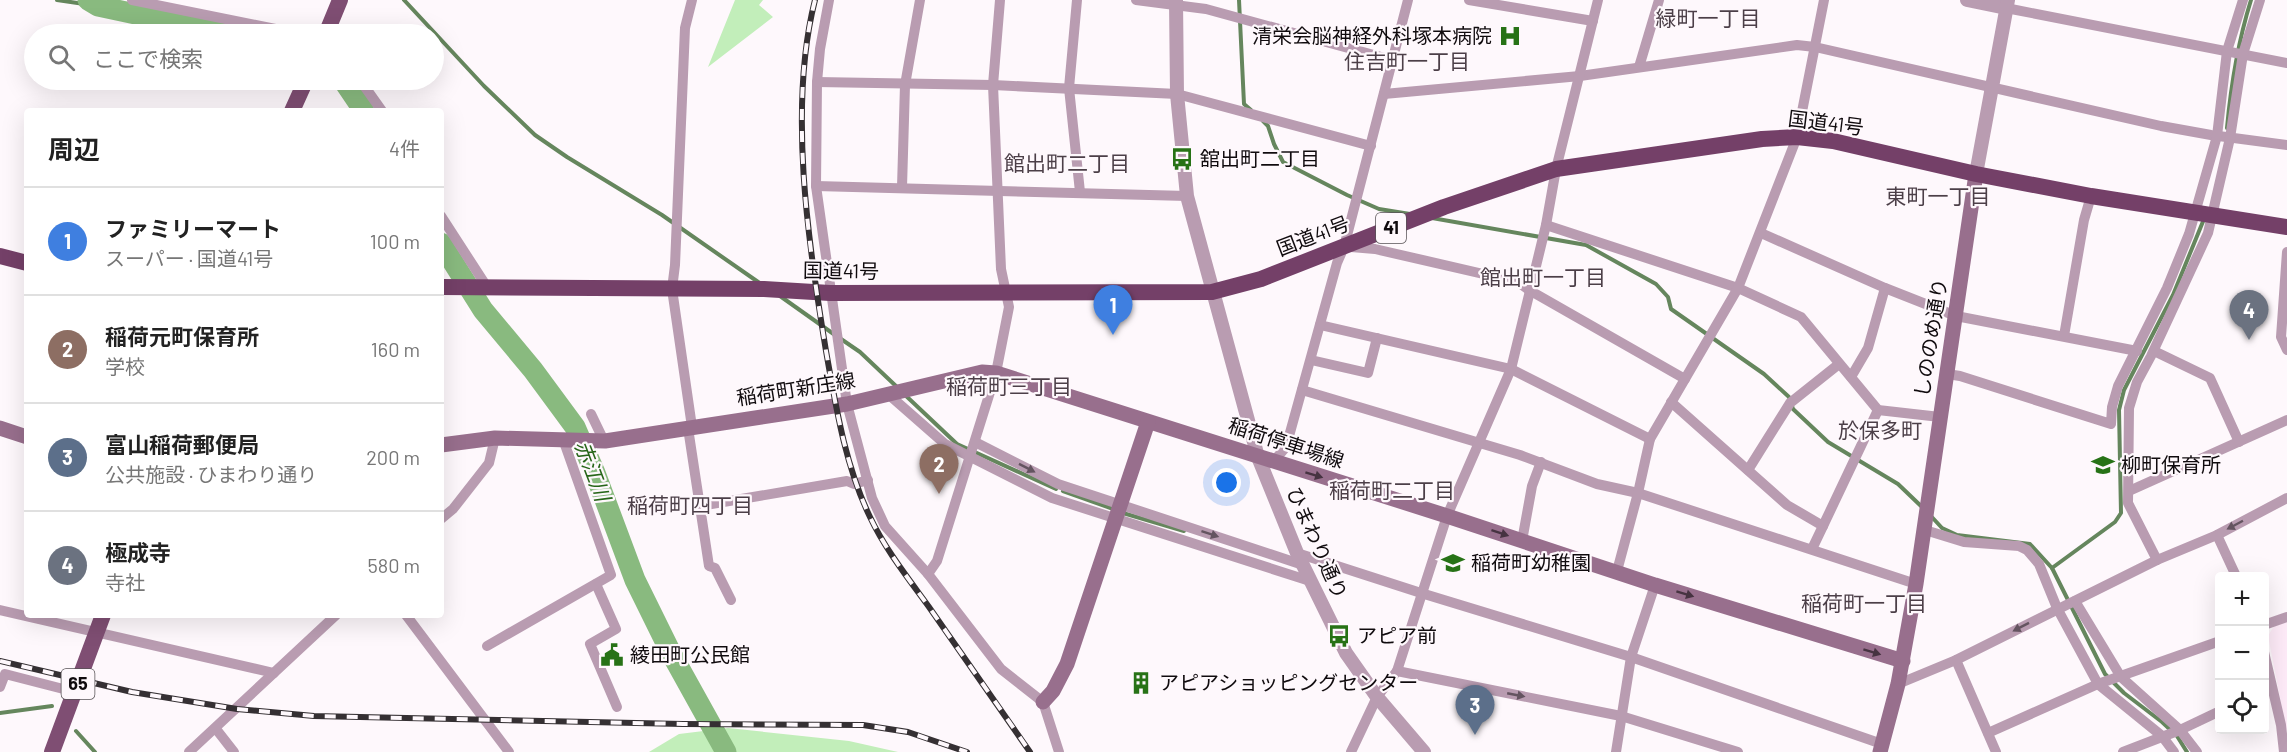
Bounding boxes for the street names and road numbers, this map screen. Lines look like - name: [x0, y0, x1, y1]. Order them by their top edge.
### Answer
- street label: 国道41号: [1787, 105, 1865, 139]
- street label: 国道41号: [1273, 210, 1353, 260]
- road number: 41: [1376, 213, 1406, 243]
- street label: 国道41号: [803, 257, 879, 283]
- street label: しののめ通り: [1909, 277, 1951, 399]
- street label: 稲荷町新庄線: [735, 367, 857, 409]
- street label: 稲荷停車場線: [1226, 412, 1347, 472]
- street label: ひまわり通り: [1283, 483, 1353, 602]
- road number: 65: [62, 669, 94, 699]

